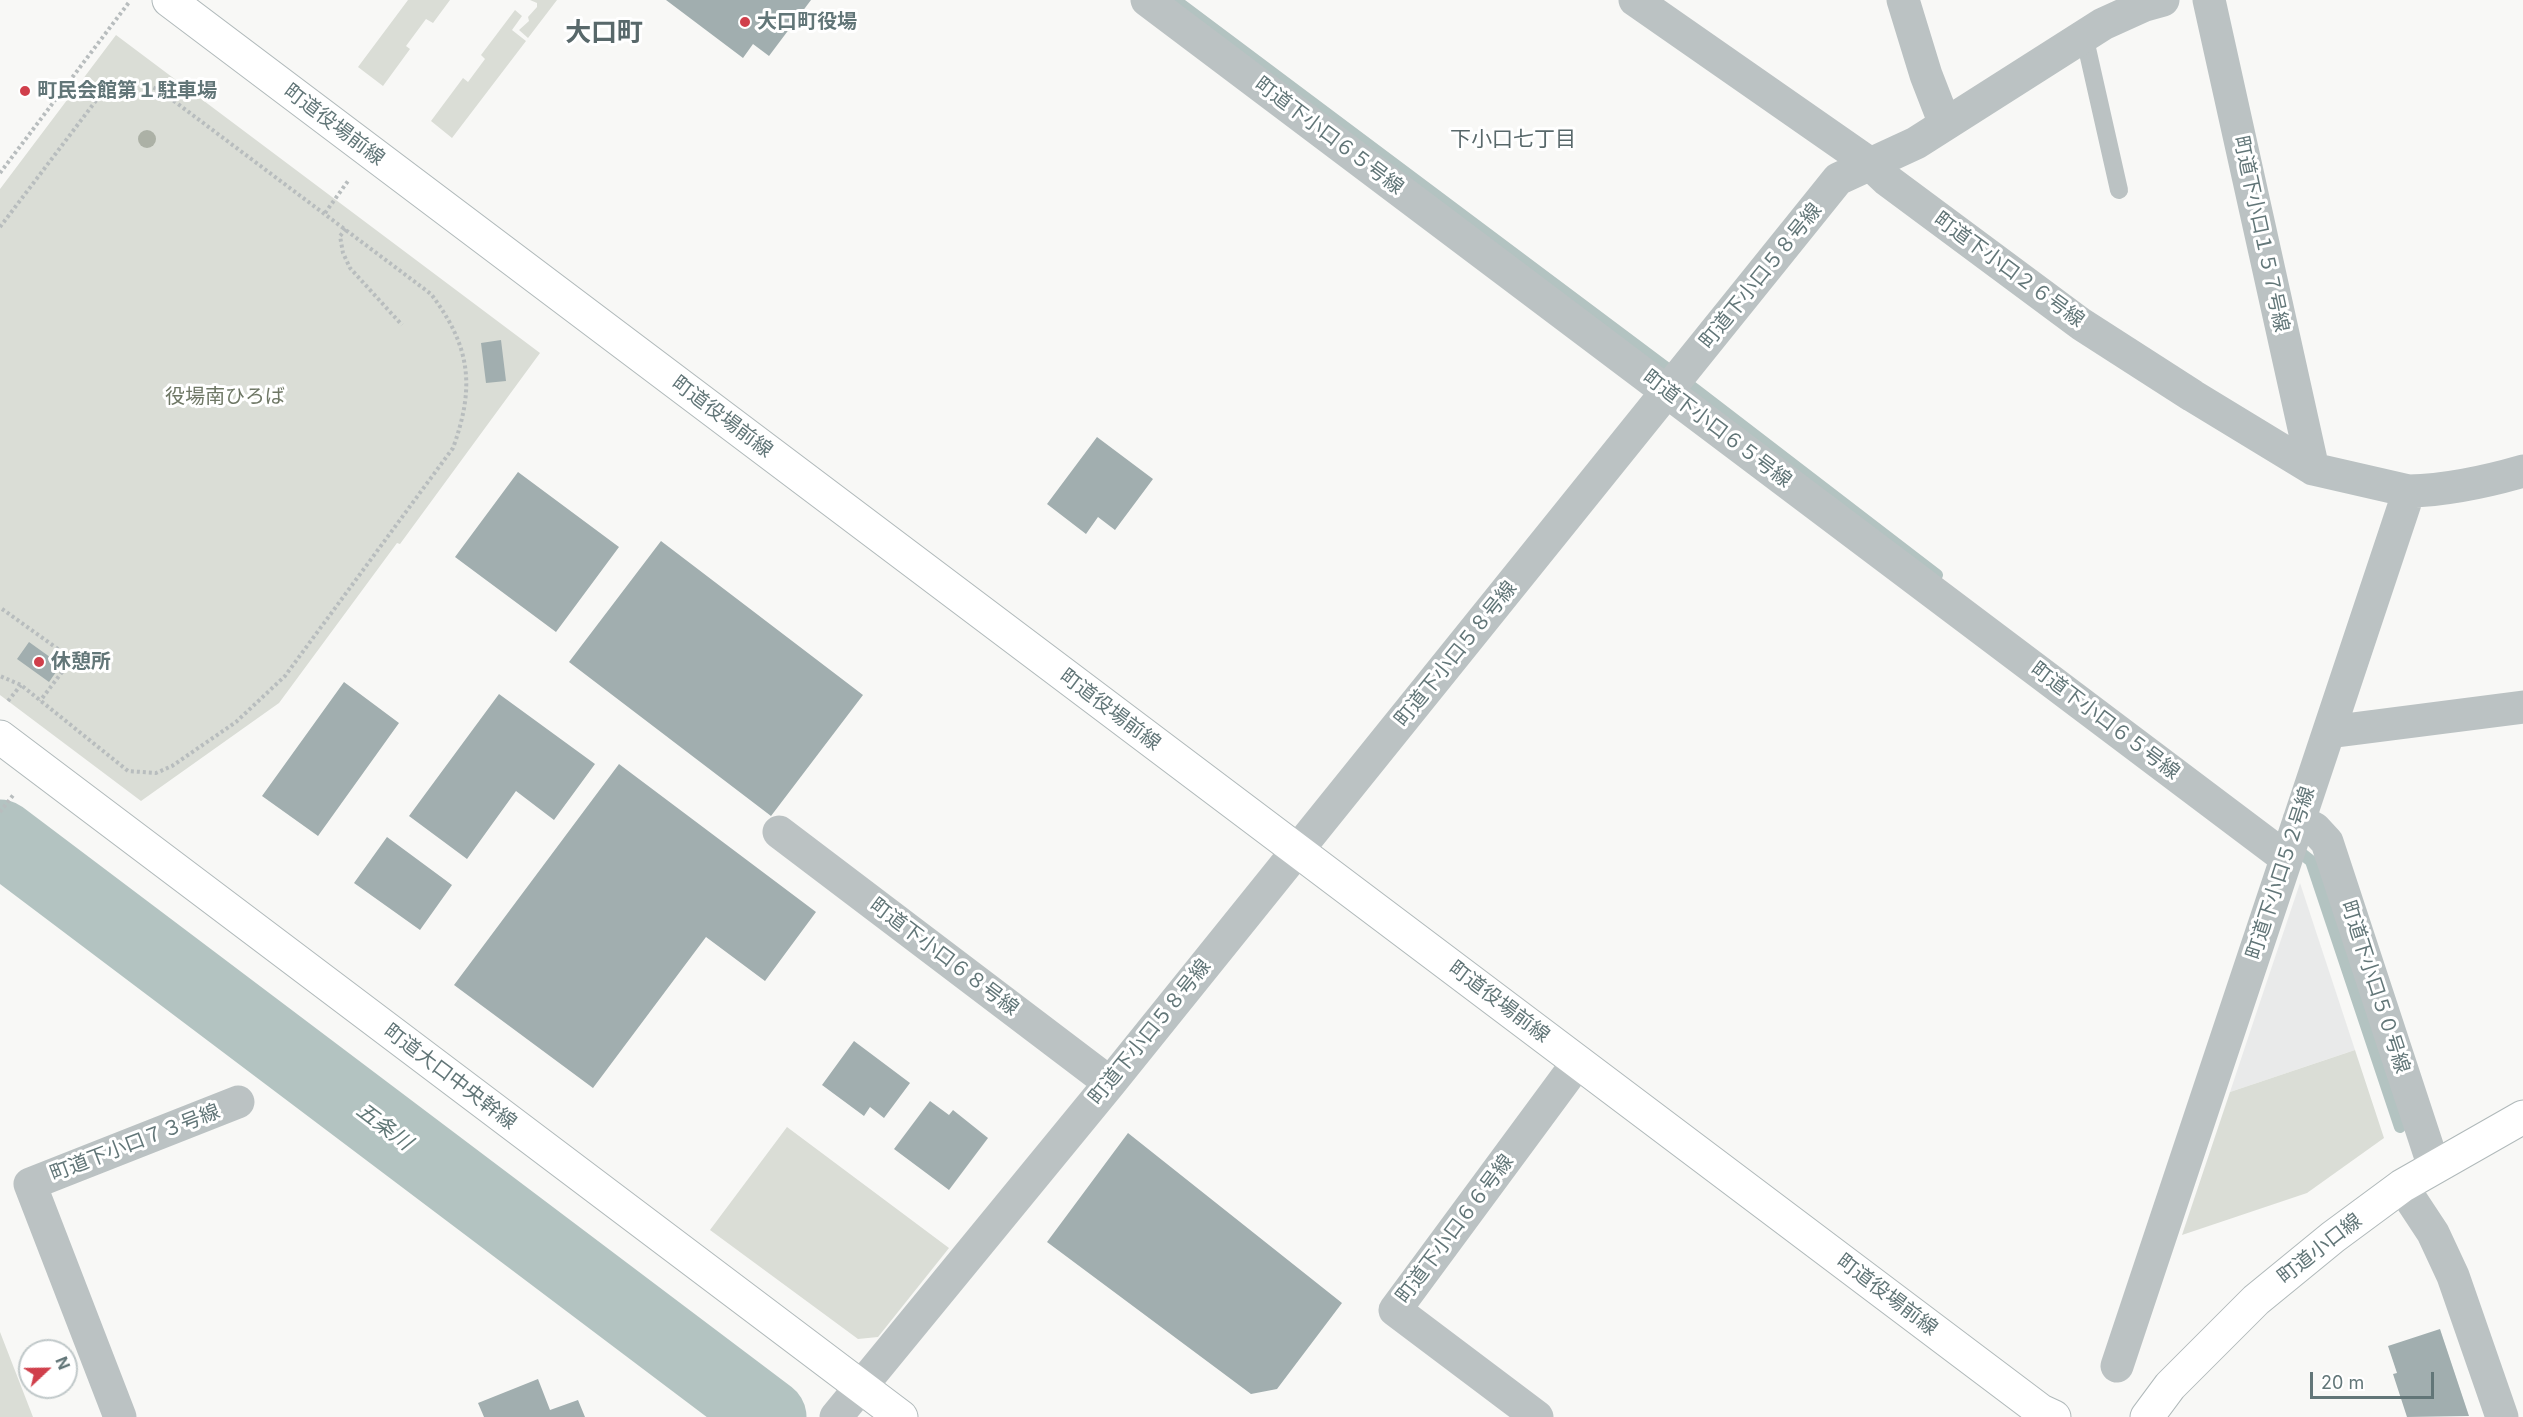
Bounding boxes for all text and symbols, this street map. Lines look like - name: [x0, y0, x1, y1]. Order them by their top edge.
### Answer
- place label: 大口町役場: [757, 10, 857, 34]
- marker: 大口町役場: [738, 15, 752, 29]
- district label: 大口町: [565, 17, 643, 49]
- street label: 町道下小口６５号線: [1250, 72, 1408, 200]
- place label: 町民会館第１駐車場: [37, 79, 217, 103]
- street label: 町道役場前線: [279, 79, 389, 171]
- marker: 町民会館第１駐車場: [18, 84, 32, 98]
- district label: 下小口七丁目: [1450, 127, 1576, 153]
- street label: 町道下小口１５７号線: [2228, 134, 2294, 334]
- street label: 町道下小口５８号線: [1695, 199, 1827, 353]
- street label: 町道下小口２６号線: [1929, 207, 2089, 333]
- street label: 町道下小口６５号線: [1638, 365, 1796, 493]
- street label: 町道役場前線: [667, 371, 777, 463]
- park label: 役場南ひろば: [165, 385, 285, 409]
- street label: 町道下小口５８号線: [1390, 577, 1522, 731]
- place label: 休憩所: [51, 650, 111, 674]
- marker: 休憩所: [32, 655, 46, 669]
- street label: 町道下小口６５号線: [2026, 657, 2184, 785]
- street label: 町道役場前線: [1055, 664, 1165, 756]
- street label: 町道下小口５２号線: [2242, 784, 2320, 962]
- street label: 町道下小口６８号線: [865, 893, 1023, 1021]
- street label: 町道下小口５０号線: [2336, 898, 2414, 1076]
- street label: 町道下小口５８号線: [1084, 955, 1216, 1109]
- street label: 町道役場前線: [1444, 956, 1554, 1048]
- street label: 町道大口中央幹線: [379, 1019, 521, 1135]
- water label: 五条川: [351, 1098, 417, 1156]
- street label: 町道下小口７３号線: [47, 1100, 223, 1186]
- street label: 町道下小口６６号線: [1391, 1150, 1519, 1308]
- street label: 町道小口線: [2273, 1209, 2367, 1289]
- street label: 町道役場前線: [1832, 1249, 1942, 1341]
- north arrow: [18, 1339, 78, 1399]
- text: N: [51, 1354, 74, 1372]
- scale bar: [2313, 1360, 2438, 1398]
- text: 20 m: [2321, 1372, 2364, 1393]

